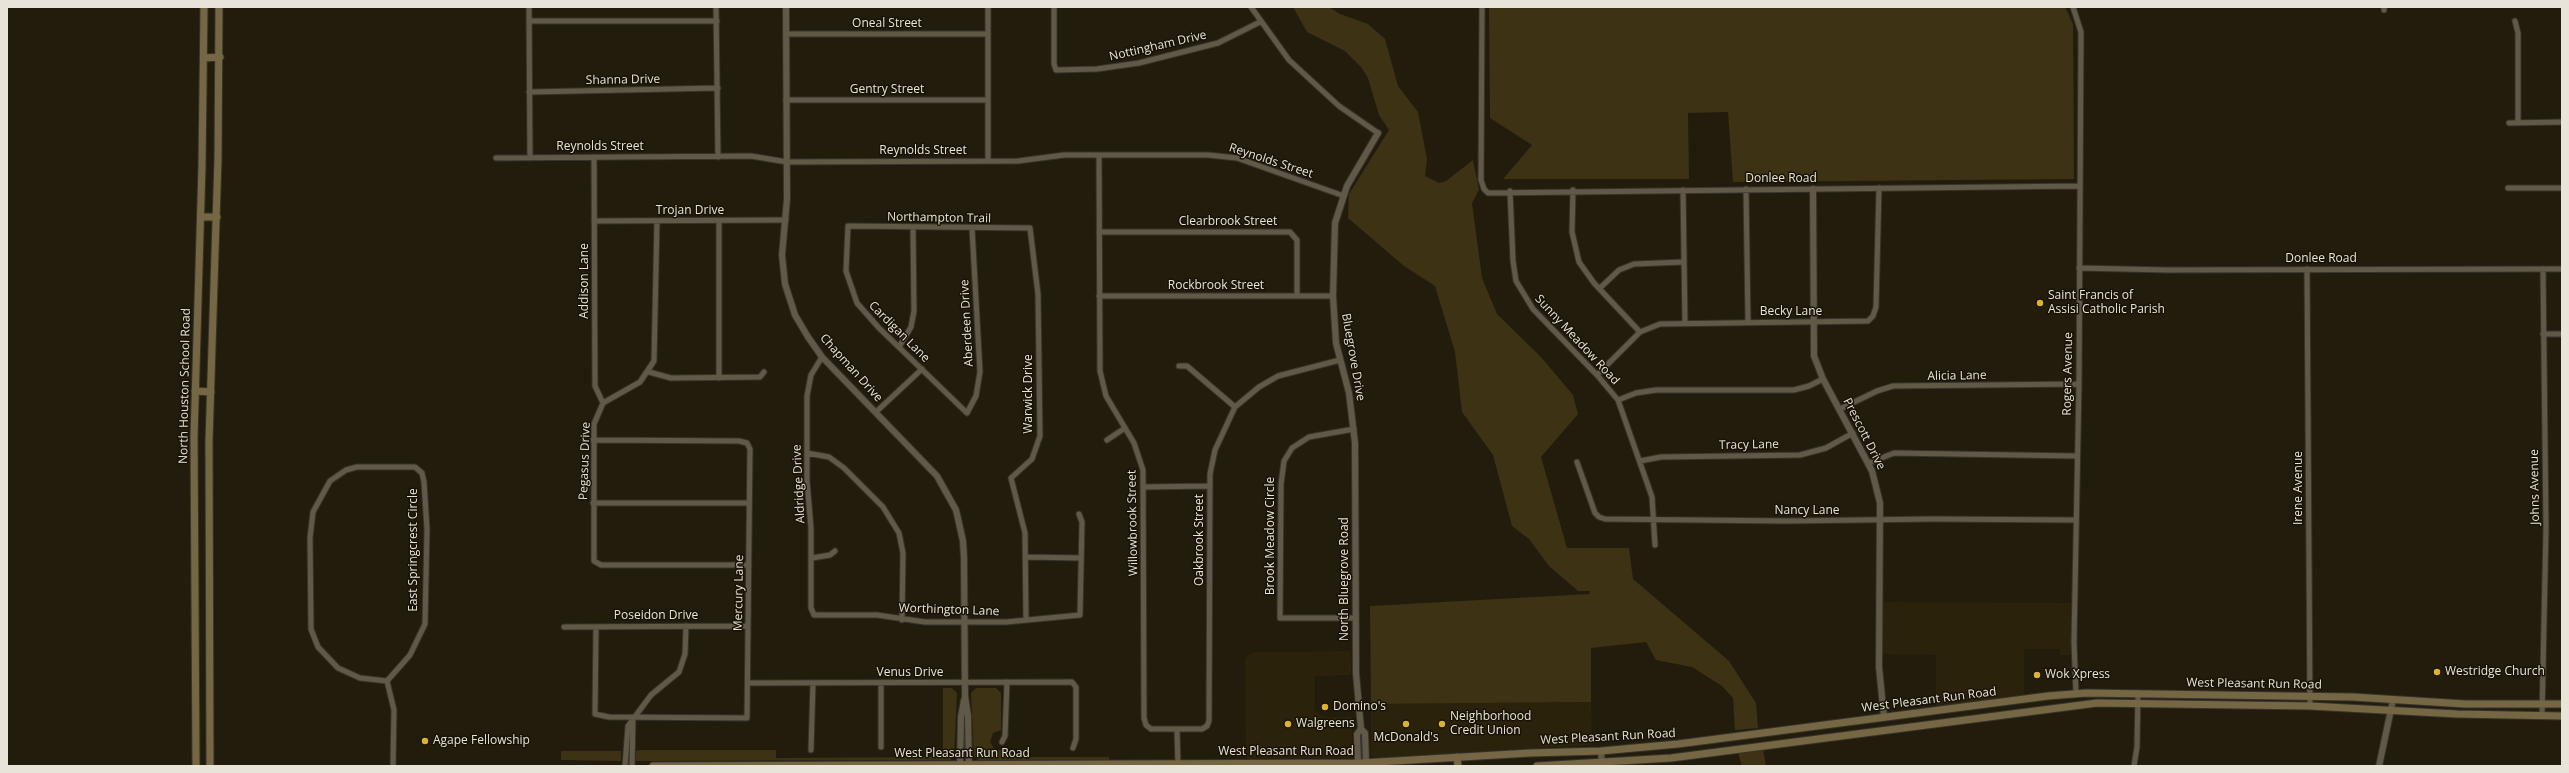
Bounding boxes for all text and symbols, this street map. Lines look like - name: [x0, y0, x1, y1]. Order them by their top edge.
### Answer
- street label: Oneal Street: [852, 17, 922, 31]
- street label: Nottingham Drive: [1108, 28, 1208, 64]
- street label: Shanna Drive: [586, 72, 660, 88]
- street label: Gentry Street: [850, 83, 924, 97]
- street label: Reynolds Street: [556, 140, 644, 154]
- street label: Reynolds Street: [1227, 141, 1315, 181]
- street label: Reynolds Street: [879, 144, 967, 158]
- street label: Donlee Road: [1745, 172, 1817, 186]
- street label: Trojan Drive: [656, 204, 724, 218]
- street label: Northampton Trail: [887, 210, 991, 226]
- street label: Clearbrook Street: [1179, 215, 1277, 229]
- street label: Addison Lane: [578, 243, 592, 319]
- street label: Donlee Road: [2285, 252, 2357, 266]
- street label: Aberdeen Drive: [958, 279, 976, 367]
- street label: Rockbrook Street: [1168, 279, 1264, 293]
- place label: Saint Francis of Assisi Catholic Parish: [2048, 289, 2165, 317]
- street label: Sunny Meadow Road: [1532, 292, 1622, 388]
- marker: Saint Francis of Assisi Catholic Parish: [2035, 298, 2045, 308]
- street label: Cardigan Lane: [866, 299, 932, 365]
- street label: Becky Lane: [1760, 305, 1822, 319]
- street label: North Houston School Road: [176, 308, 194, 464]
- street label: Bluegrove Drive: [1338, 312, 1368, 402]
- street label: Chapman Drive: [817, 331, 885, 405]
- street label: Rogers Avenue: [2060, 332, 2076, 416]
- street label: Warwick Drive: [1022, 354, 1036, 434]
- street label: Alicia Lane: [1927, 368, 1987, 384]
- street label: Prescott Drive: [1840, 396, 1888, 472]
- street label: Pegasus Drive: [576, 422, 594, 500]
- street label: Tracy Lane: [1719, 437, 1779, 453]
- street label: Aldridge Drive: [790, 444, 808, 524]
- street label: Johns Avenue: [2527, 449, 2543, 525]
- street label: Irene Avenue: [2292, 451, 2306, 525]
- street label: Willowbrook Street: [1125, 470, 1141, 576]
- street label: Brook Meadow Circle: [1264, 477, 1278, 595]
- street label: East Springcrest Circle: [407, 488, 421, 612]
- street label: Oakbrook Street: [1193, 494, 1207, 586]
- street label: Nancy Lane: [1775, 504, 1839, 518]
- street label: North Bluegrove Road: [1338, 517, 1352, 641]
- street label: Mercury Lane: [731, 555, 747, 631]
- street label: Worthington Lane: [898, 601, 1000, 619]
- street label: Poseidon Drive: [614, 609, 698, 623]
- place label: Westridge Church: [2445, 665, 2545, 679]
- street label: Venus Drive: [877, 666, 943, 680]
- marker: Westridge Church: [2432, 667, 2442, 677]
- place label: Wok Xpress: [2045, 668, 2110, 682]
- marker: Wok Xpress: [2032, 670, 2042, 680]
- street label: West Pleasant Run Road: [2186, 676, 2322, 692]
- street label: West Pleasant Run Road: [1861, 685, 1997, 715]
- place label: Domino's: [1333, 700, 1386, 714]
- marker: Domino's: [1320, 702, 1330, 712]
- place label: Neighborhood Credit Union: [1450, 710, 1531, 738]
- place label: Walgreens: [1296, 717, 1355, 731]
- marker: Walgreens: [1283, 719, 1293, 729]
- marker: McDonald's: [1401, 719, 1411, 729]
- marker: Neighborhood Credit Union: [1437, 719, 1447, 729]
- street label: West Pleasant Run Road: [1540, 726, 1676, 748]
- place label: McDonald's: [1373, 731, 1439, 745]
- place label: Agape Fellowship: [433, 734, 530, 748]
- marker: Agape Fellowship: [420, 736, 430, 746]
- street label: West Pleasant Run Road: [1218, 745, 1354, 759]
- street label: West Pleasant Run Road: [894, 747, 1030, 761]

